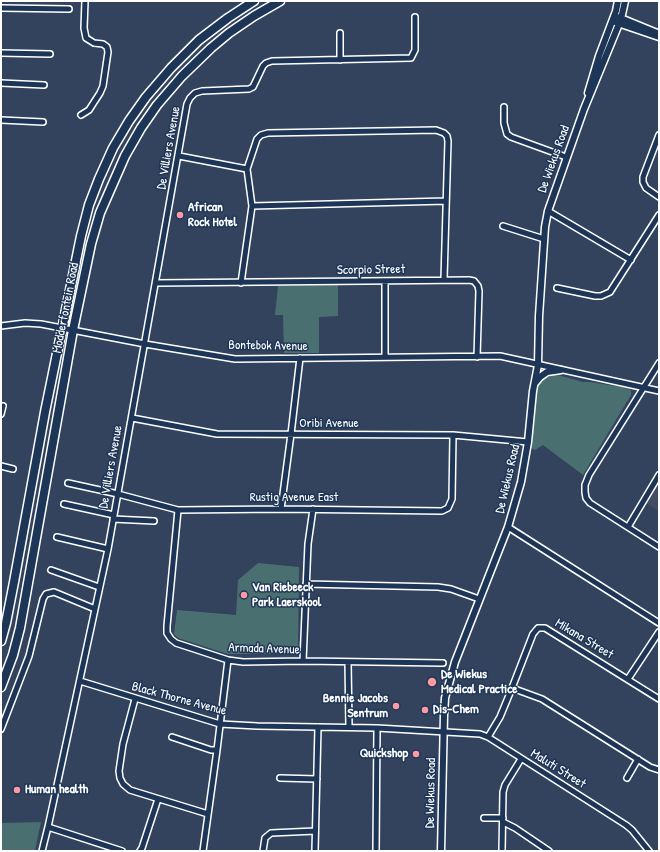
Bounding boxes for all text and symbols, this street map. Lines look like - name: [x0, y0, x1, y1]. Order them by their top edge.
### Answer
- street label: De Villiers Avenue: [154, 105, 184, 191]
- street label: De Wiekus Road: [535, 123, 573, 195]
- place label: African Rock Hotel: [188, 200, 237, 231]
- marker: African Rock Hotel: [175, 210, 185, 220]
- street label: Modderfontein Road: [50, 261, 82, 355]
- street label: Scorpio Street: [337, 262, 405, 278]
- street label: Bontebok Avenue: [228, 338, 308, 354]
- street label: Oribi Avenue: [299, 416, 359, 432]
- street label: De Villiers Avenue: [96, 424, 126, 510]
- street label: De Wiekus Road: [492, 443, 524, 515]
- street label: Rustig Avenue East: [250, 490, 338, 506]
- place label: Van Riebeeck Park Laerskool: [252, 580, 321, 611]
- marker: Van Riebeeck Park Laerskool: [239, 590, 249, 600]
- street label: Mikana Street: [552, 615, 616, 663]
- street label: Armada Avenue: [228, 640, 300, 658]
- place label: De Wiekus Medical Practice: [441, 667, 517, 698]
- marker: De Wiekus Medical Practice: [426, 676, 438, 688]
- street label: Black Thorne Avenue: [130, 679, 228, 719]
- place label: Bennie Jacobs Sentrum: [323, 691, 388, 722]
- marker: Bennie Jacobs Sentrum: [391, 701, 401, 711]
- place label: Dis-Chem: [433, 702, 479, 718]
- marker: Dis-Chem: [420, 705, 430, 715]
- place label: Quickshop: [360, 746, 408, 762]
- street label: Maluti Street: [528, 746, 588, 792]
- marker: Quickshop: [411, 749, 421, 759]
- street label: De Wiekus Road: [423, 758, 439, 828]
- place label: Human health: [25, 782, 88, 798]
- marker: Human health: [12, 785, 22, 795]

